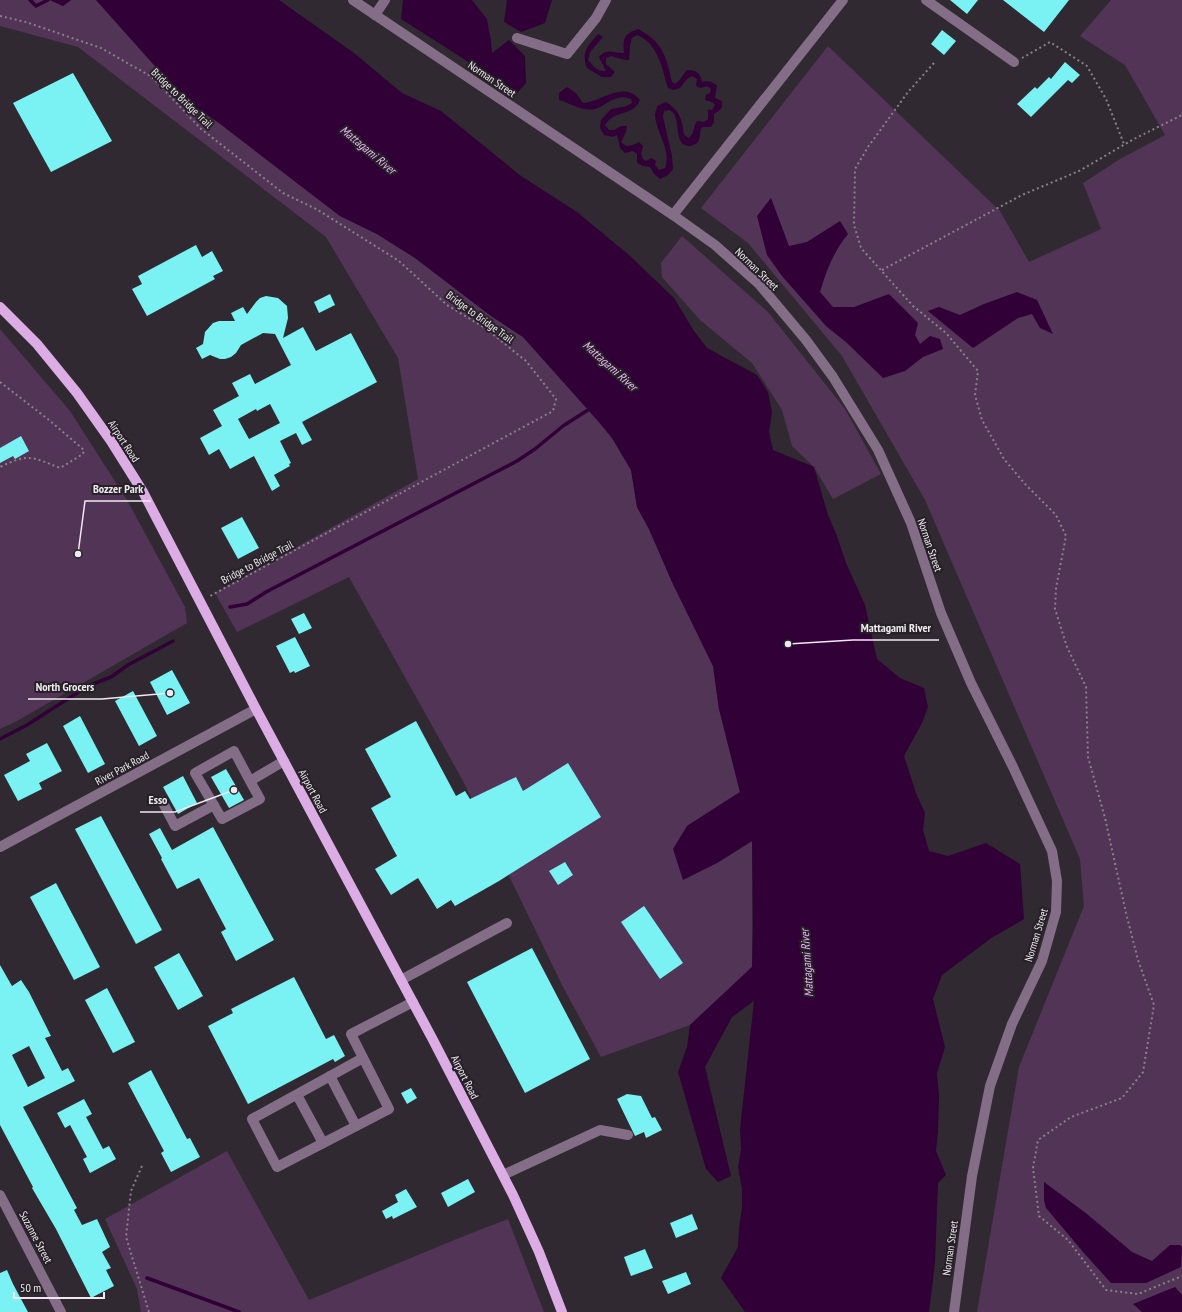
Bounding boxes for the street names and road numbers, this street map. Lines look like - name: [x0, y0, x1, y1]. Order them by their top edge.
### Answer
- street label: Norman Street: [465, 58, 519, 100]
- street label: Bridge to Bridge Trail: [148, 65, 216, 131]
- street label: Norman Street: [732, 245, 782, 293]
- street label: Bridge to Bridge Trail: [444, 288, 517, 346]
- street label: Airport Road: [105, 417, 143, 465]
- street label: Norman Street: [914, 517, 946, 573]
- street label: Bridge to Bridge Trail: [218, 537, 296, 587]
- street label: River Park Road: [93, 748, 152, 788]
- street label: Airport Road: [296, 767, 330, 815]
- street label: Norman Street: [1021, 907, 1051, 963]
- street label: Airport Road: [448, 1053, 482, 1102]
- street label: Suzanne Street: [16, 1208, 56, 1266]
- street label: Norman Street: [939, 1220, 961, 1276]

